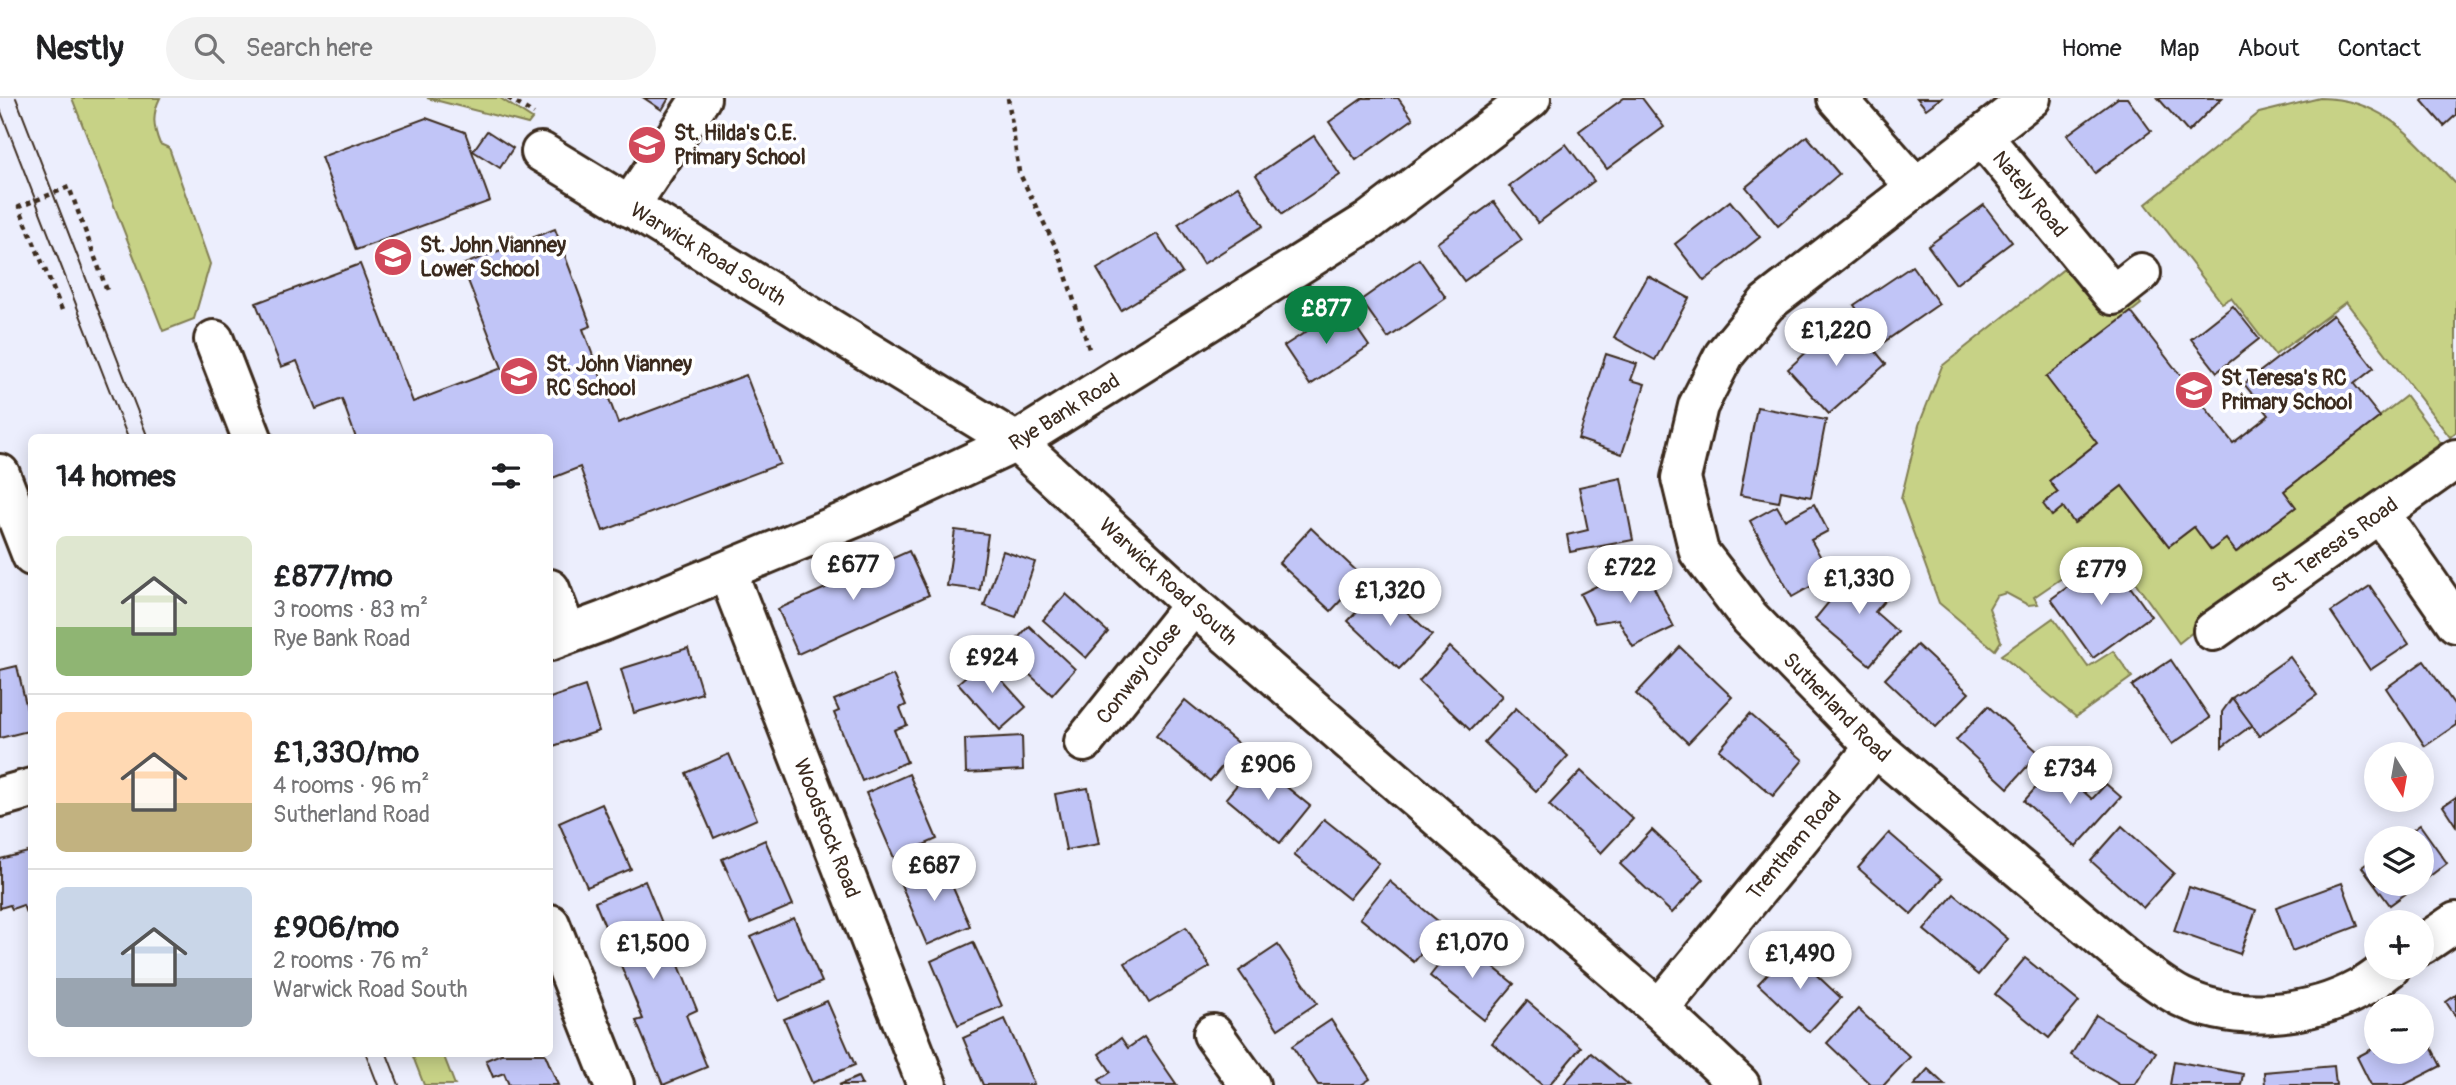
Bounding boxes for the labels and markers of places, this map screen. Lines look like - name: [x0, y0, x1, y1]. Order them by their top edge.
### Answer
- place label: St. Hilda's C.E. Primary School: [674, 120, 806, 171]
- school or university icon: St. Hilda's C.E. Primary School: [626, 124, 668, 166]
- place label: St. John Vianney Lower School: [420, 232, 566, 283]
- school or university icon: St. John Vianney Lower School: [372, 236, 414, 278]
- pin: £877: [1285, 286, 1367, 346]
- pin: £1,220: [1779, 308, 1893, 368]
- place label: St. John Vianney RC School: [546, 351, 692, 402]
- school or university icon: St. John Vianney RC School: [498, 355, 540, 397]
- place label: St Teresa's RC Primary School: [2221, 365, 2353, 416]
- school or university icon: St Teresa's RC Primary School: [2173, 369, 2215, 411]
- pin: £677: [812, 542, 894, 602]
- pin: £722: [1589, 546, 1671, 605]
- pin: £779: [2060, 547, 2142, 607]
- pin: £1,330: [1802, 556, 1916, 616]
- pin: £1,320: [1333, 568, 1447, 628]
- pin: £924: [951, 636, 1033, 695]
- pin: £906: [1227, 742, 1309, 802]
- pin: £734: [2029, 746, 2111, 806]
- pin: £687: [893, 844, 975, 903]
- pin: £1,070: [1415, 920, 1529, 980]
- pin: £1,500: [596, 922, 710, 981]
- pin: £1,490: [1743, 932, 1857, 991]

